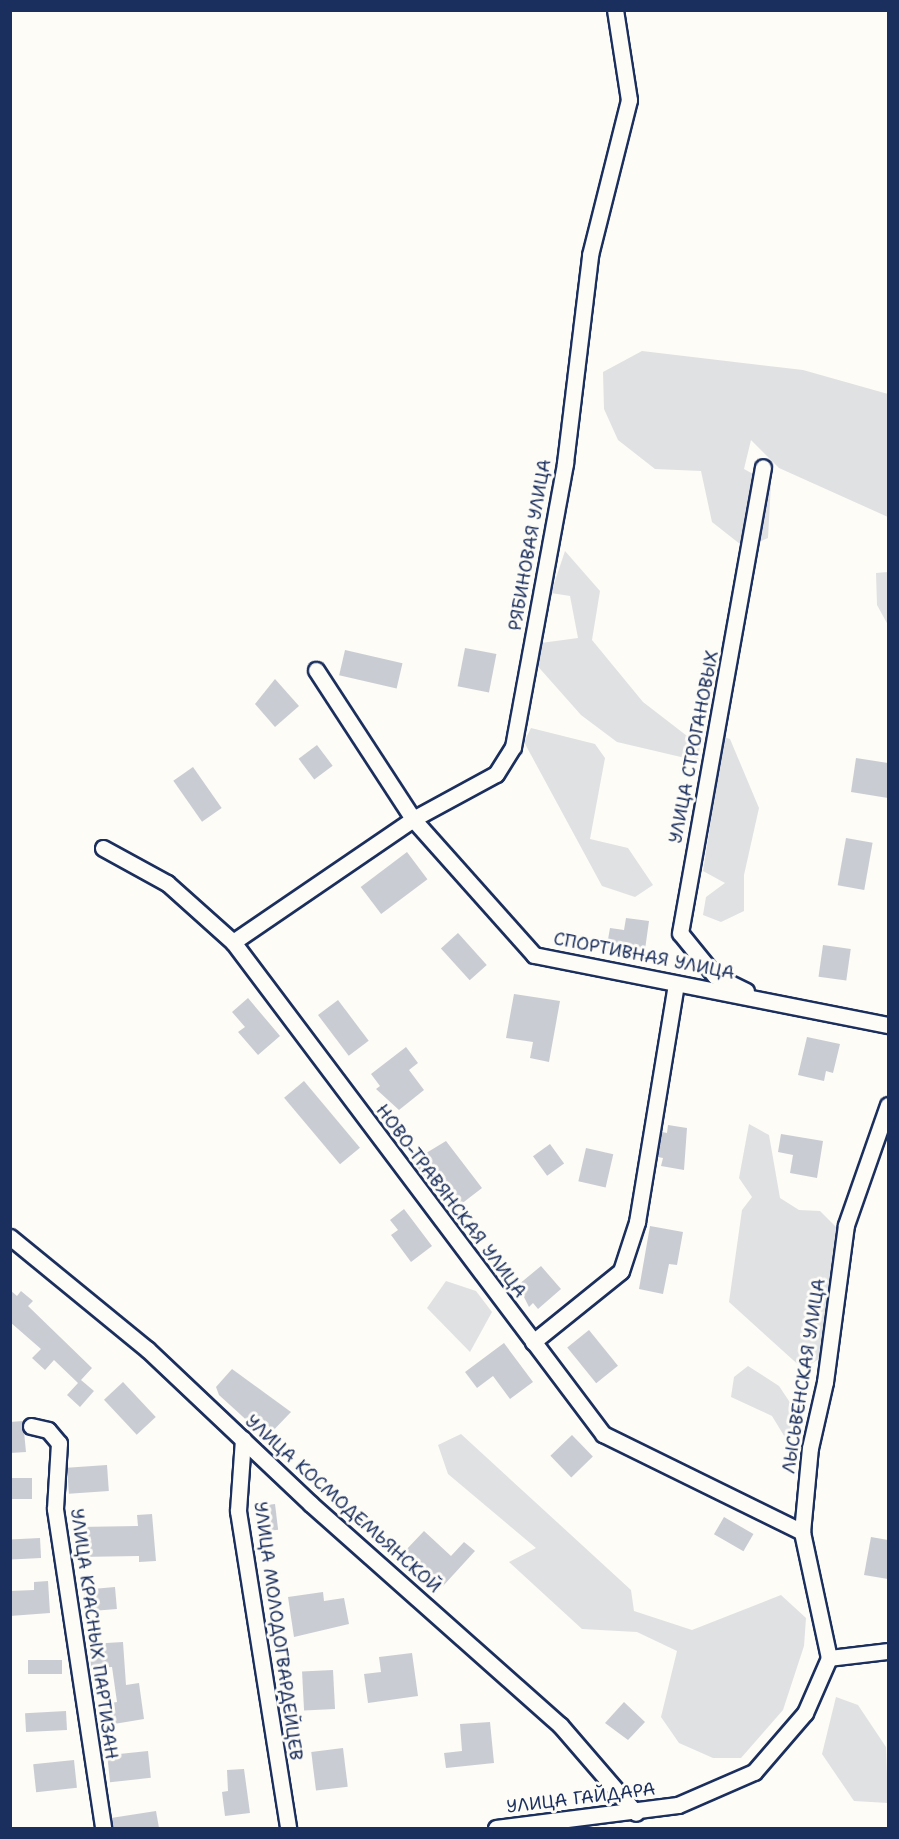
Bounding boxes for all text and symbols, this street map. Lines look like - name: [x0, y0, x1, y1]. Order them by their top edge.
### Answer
- street label: РЯБИНОВАЯ УЛИЦА: [504, 458, 556, 632]
- street label: УЛИЦА СТРОГАНОВЫХ: [665, 649, 723, 845]
- street label: СПОРТИВНАЯ УЛИЦА: [552, 928, 736, 984]
- street label: НОВО-ТРАВЯНСКАЯ УЛИЦА: [371, 1100, 531, 1302]
- street label: ЛЫСЬВЕНСКАЯ УЛИЦА: [778, 1277, 830, 1475]
- street label: УЛИЦА КОСМОДЕМЬЯНСКОЙ: [241, 1410, 445, 1598]
- street label: УЛИЦА МОЛОДОГВАРДЕЙЦЕВ: [249, 1500, 307, 1762]
- street label: УЛИЦА КРАСНЫХ ПАРТИЗАН: [66, 1507, 122, 1761]
- street label: УЛИЦА ГАЙДАРА: [505, 1778, 657, 1818]

